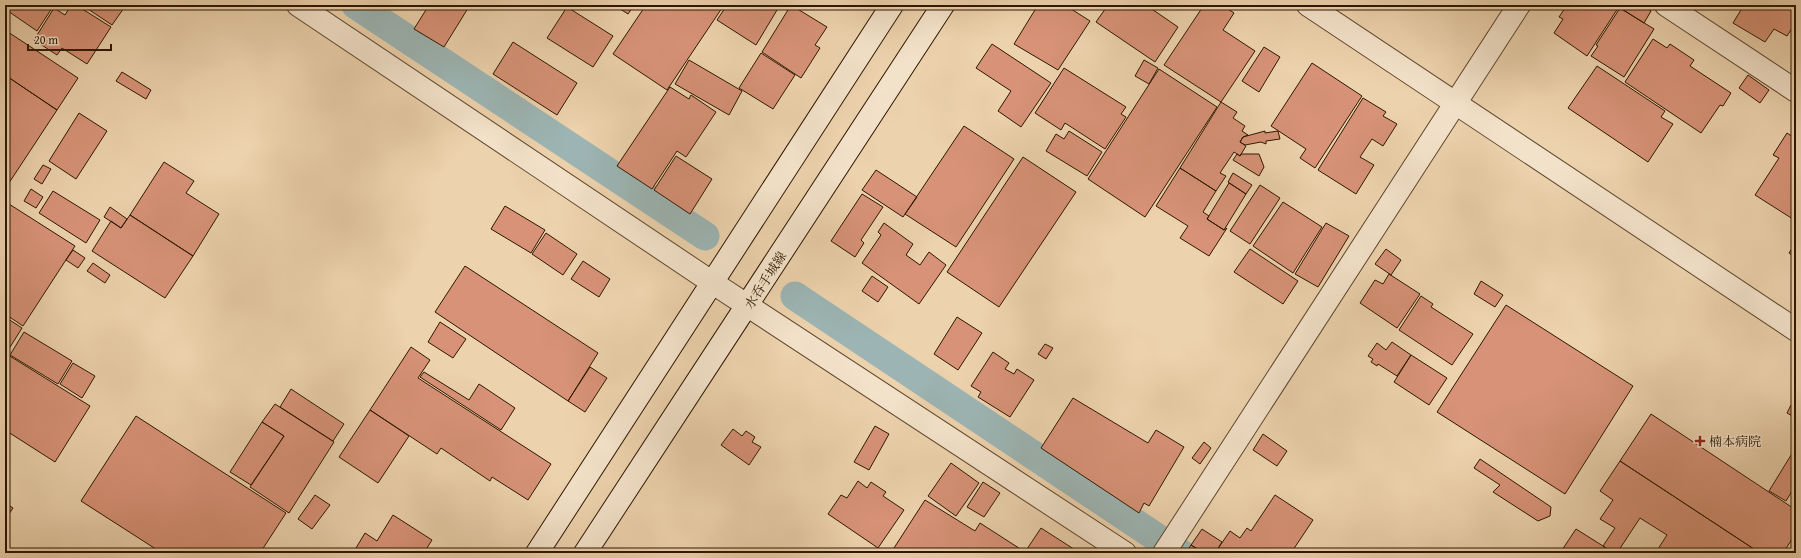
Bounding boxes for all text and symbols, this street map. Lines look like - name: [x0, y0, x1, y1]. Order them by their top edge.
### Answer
- scale bar: [28, 26, 111, 52]
- text: 20 m: [34, 31, 58, 48]
- street label: 水呑手城線: [740, 248, 791, 313]
- place label: 楠本病院: [1709, 432, 1761, 451]
- marker: 楠本病院: [1694, 435, 1706, 447]

